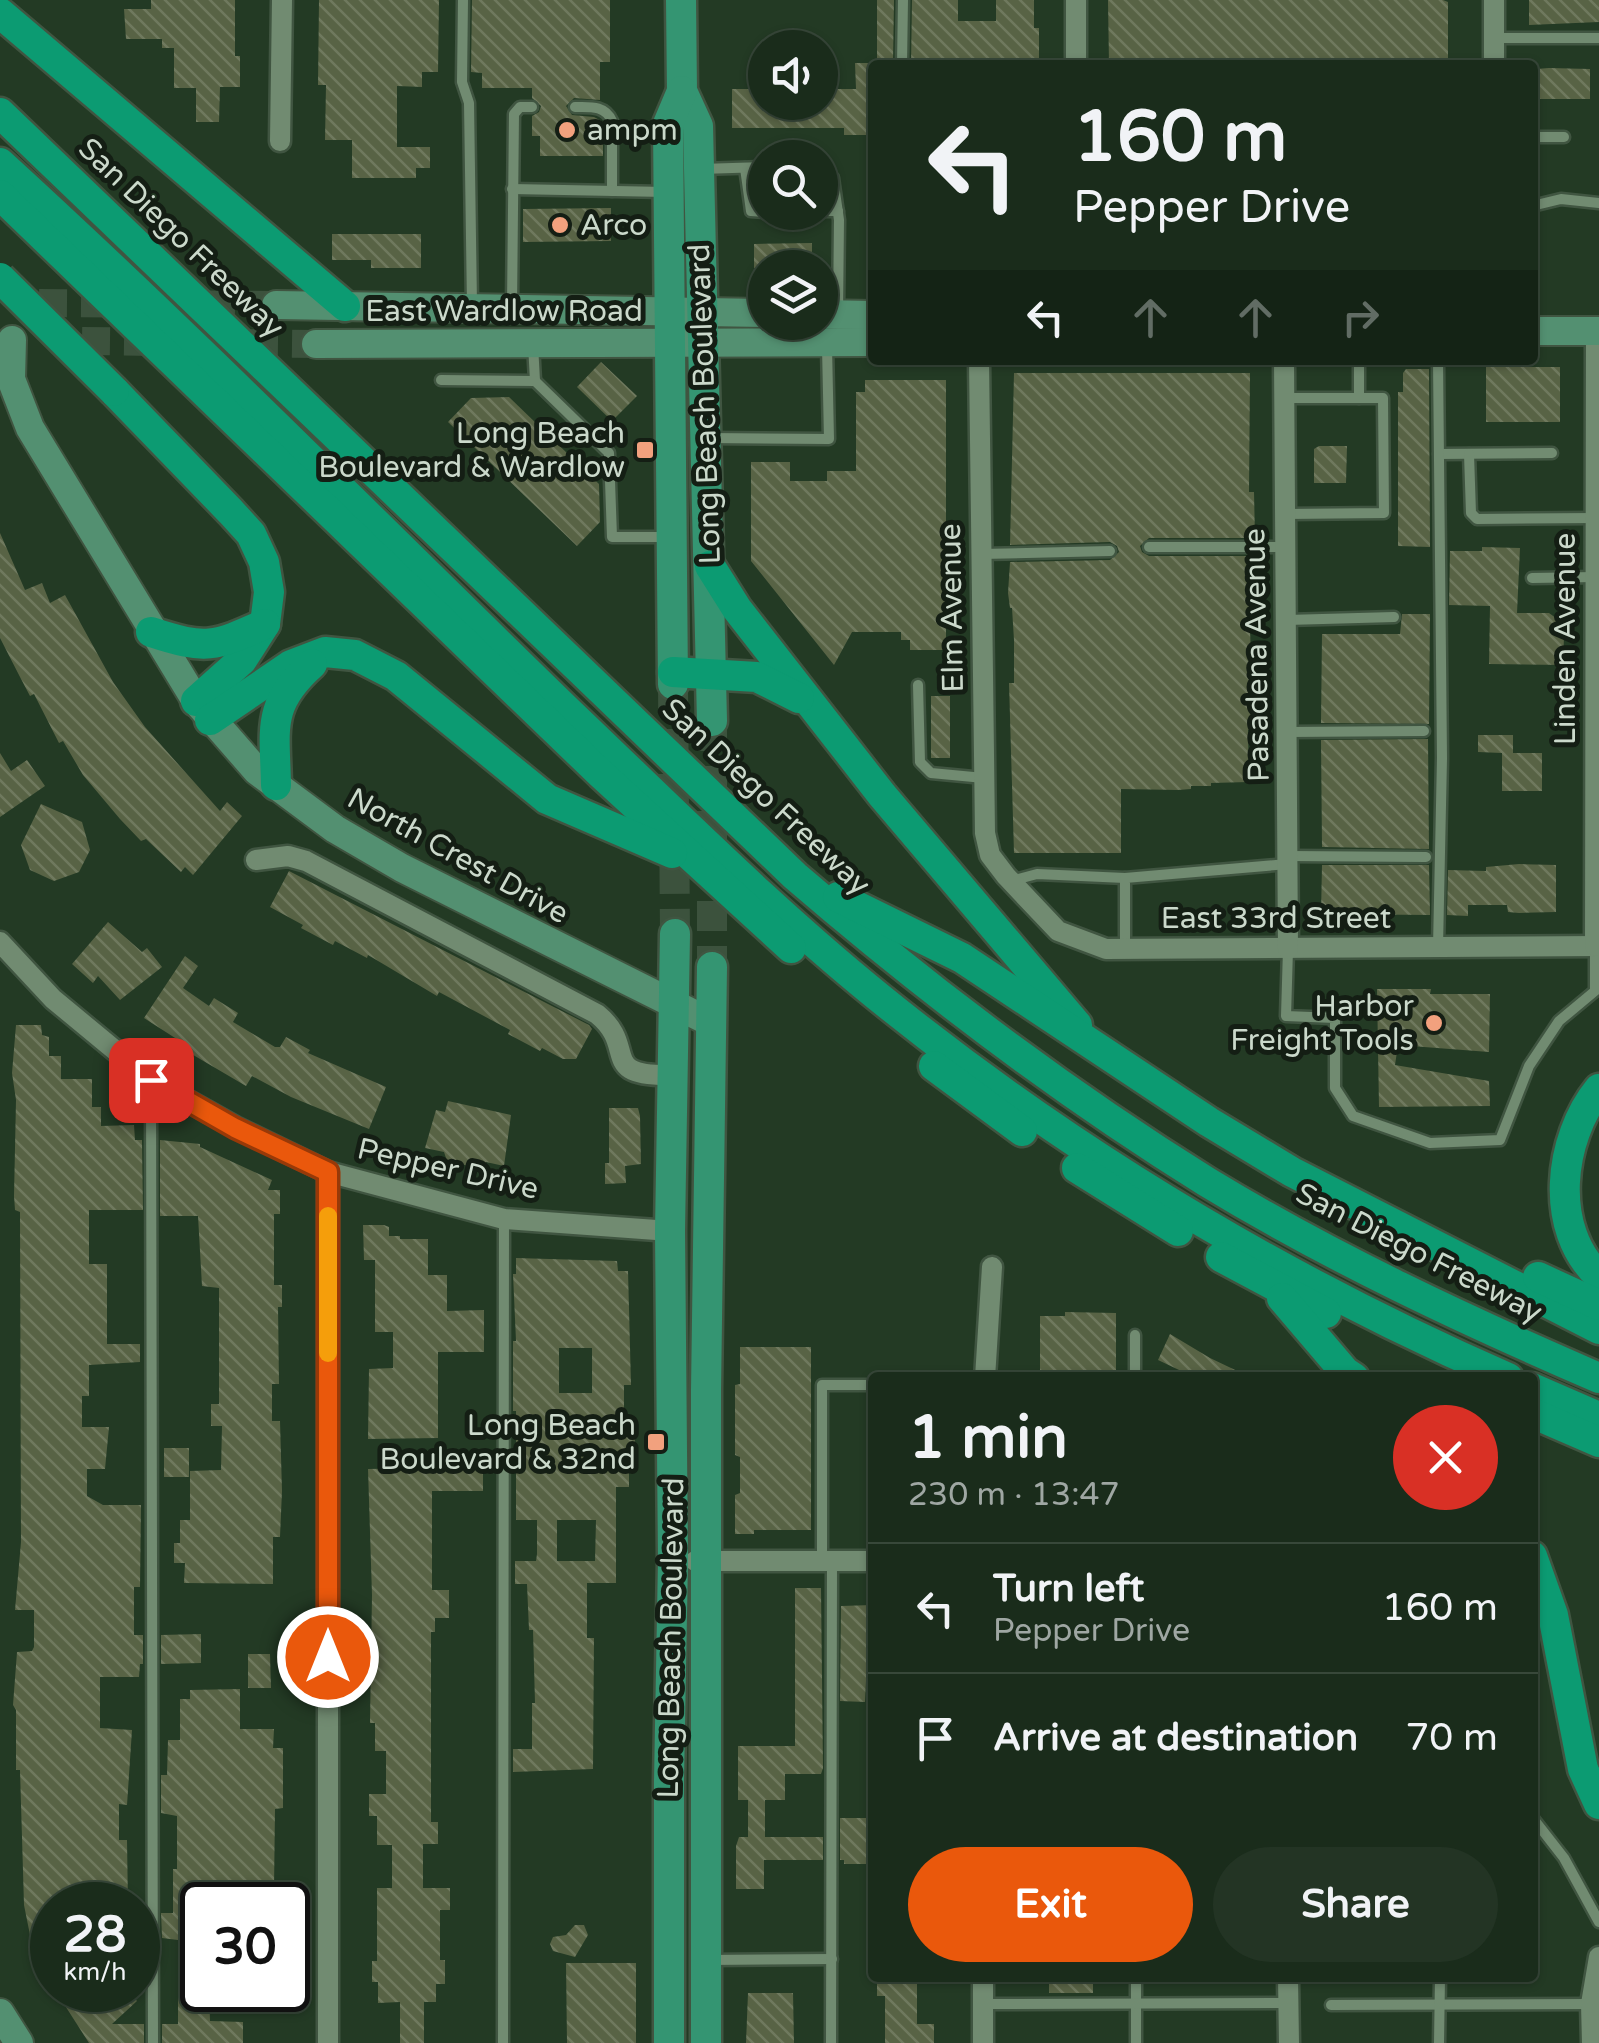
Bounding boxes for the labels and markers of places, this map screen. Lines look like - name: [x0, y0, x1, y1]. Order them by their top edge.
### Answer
- place label: ampm: [587, 112, 678, 149]
- marker: ampm: [556, 119, 578, 141]
- place label: Arco: [580, 207, 647, 244]
- marker: Arco: [549, 214, 571, 236]
- place label: Long Beach Boulevard & Wardlow: [318, 415, 625, 486]
- marker: Long Beach Boulevard & Wardlow: [634, 439, 656, 461]
- place label: Harbor Freight Tools: [1230, 988, 1414, 1059]
- marker: Harbor Freight Tools: [1423, 1012, 1445, 1034]
- pin: [109, 1038, 194, 1123]
- place label: Long Beach Boulevard & 32nd: [380, 1407, 636, 1478]
- marker: Long Beach Boulevard & 32nd: [645, 1431, 667, 1453]

